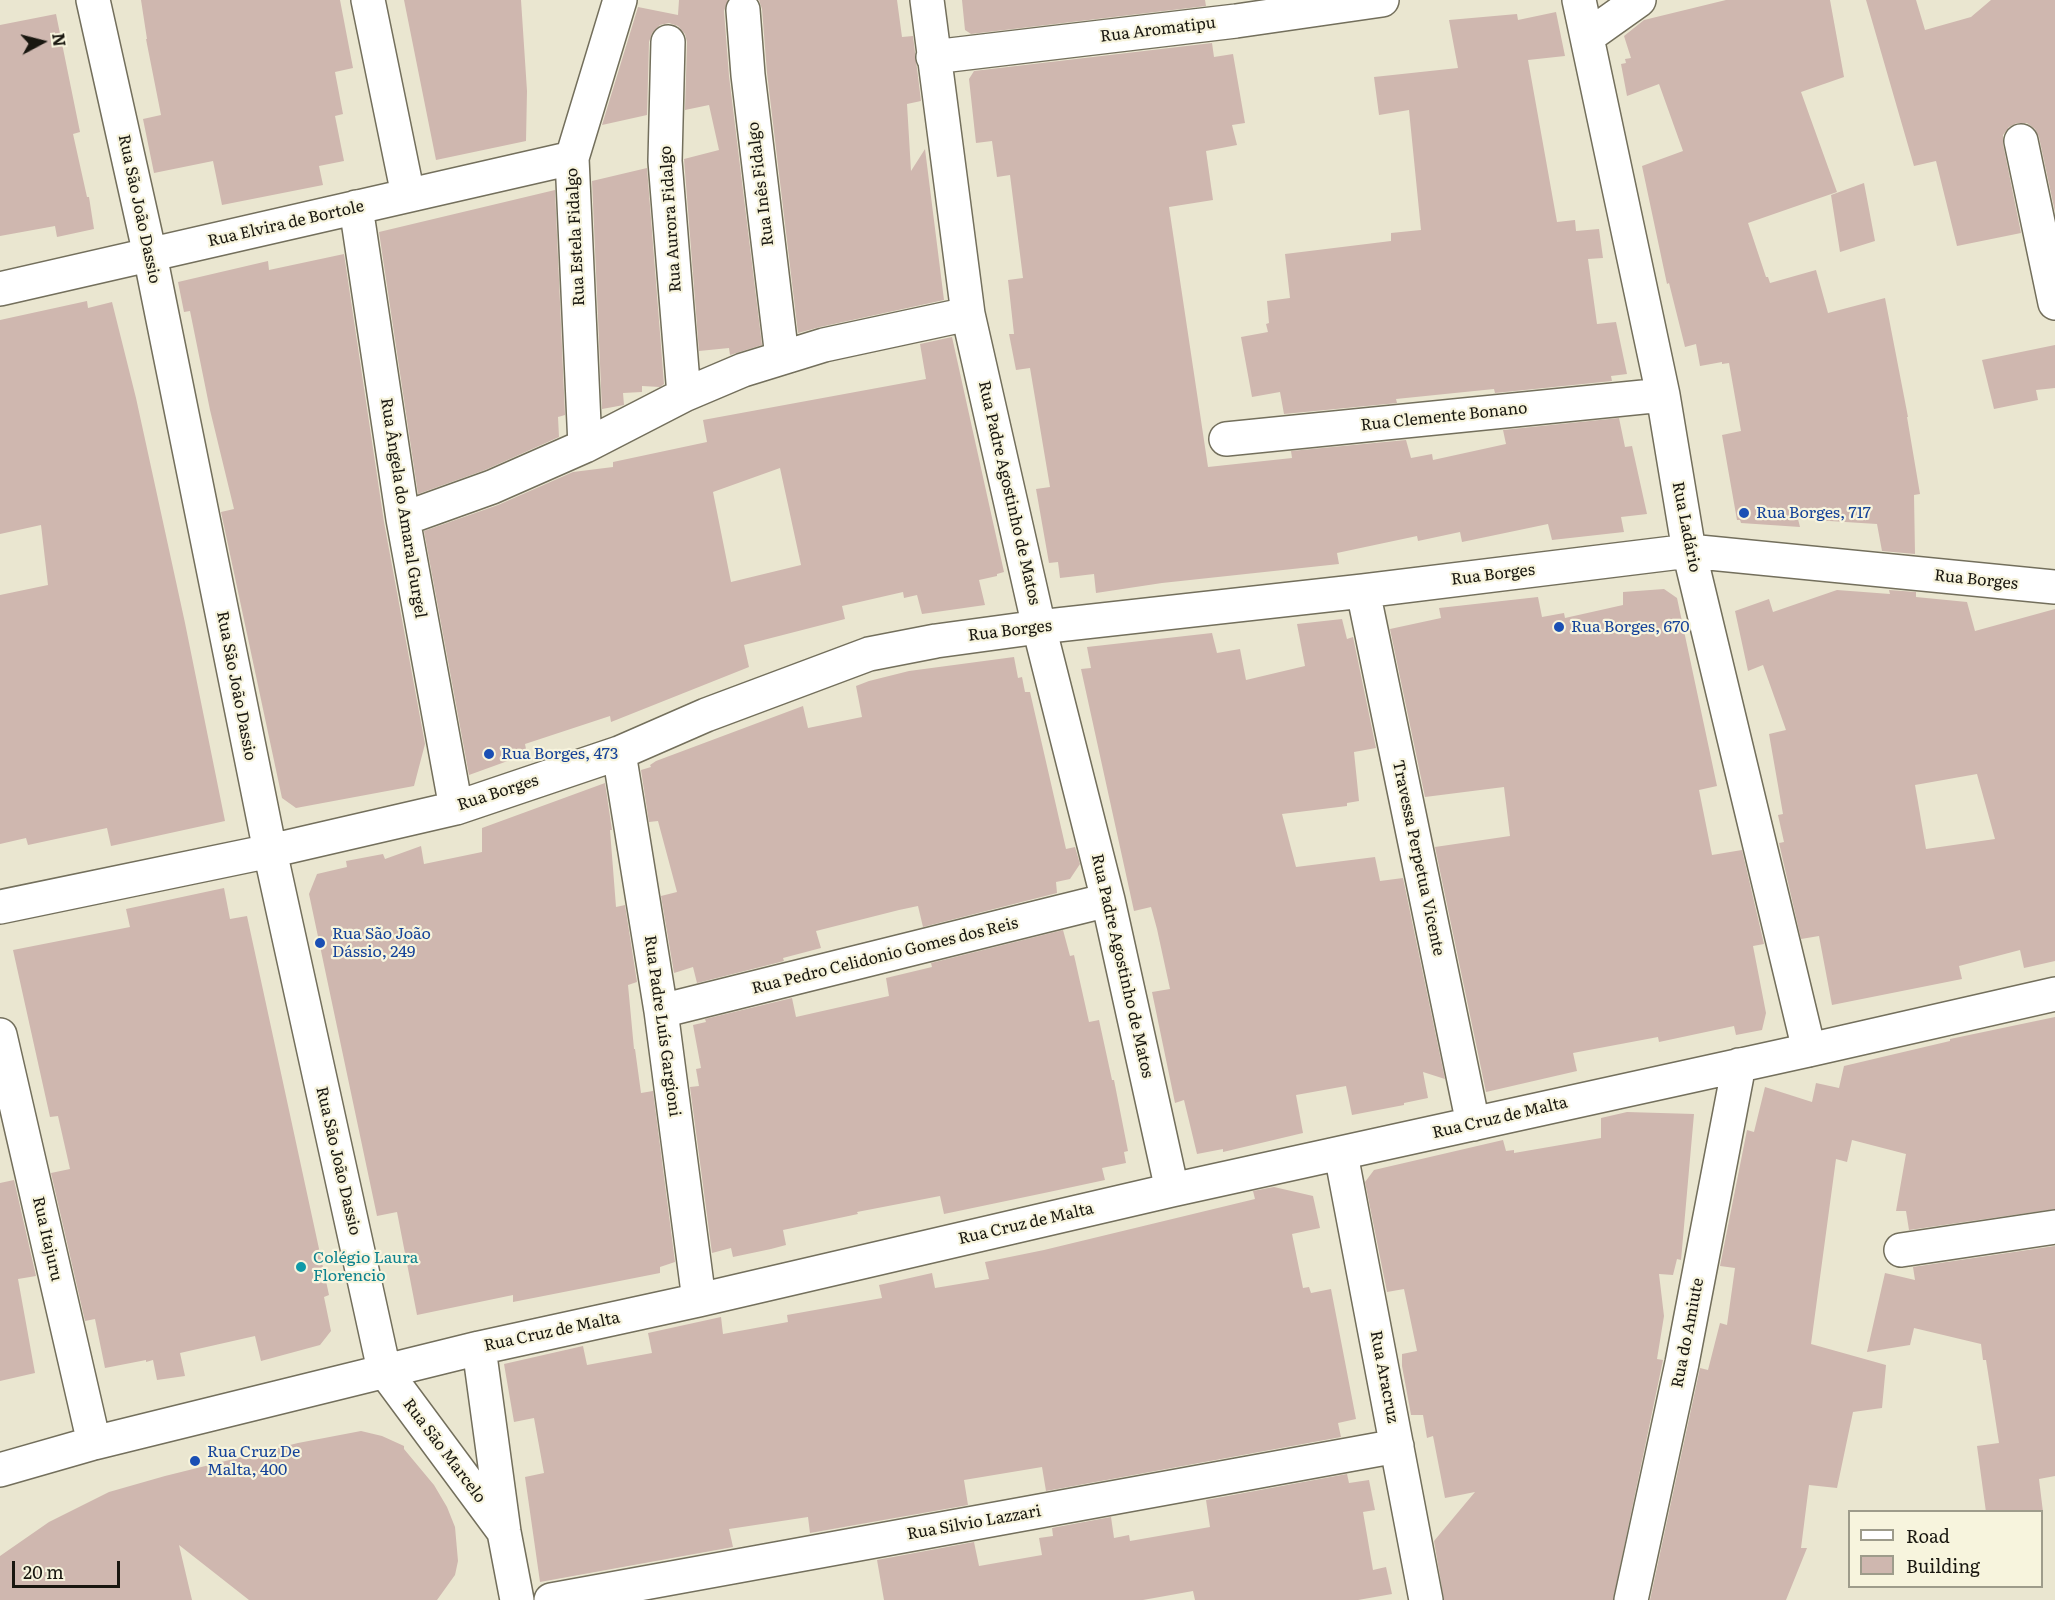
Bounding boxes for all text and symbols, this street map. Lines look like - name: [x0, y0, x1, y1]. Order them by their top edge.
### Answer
- north arrow: [12, 12, 72, 72]
- street label: Rua Aromatipu: [1099, 13, 1217, 47]
- text: N: [47, 32, 73, 48]
- street label: Rua Inês Fidalgo: [744, 121, 778, 247]
- street label: Rua São João Dassio: [114, 133, 164, 285]
- street label: Rua Aurora Fidalgo: [656, 145, 686, 293]
- street label: Rua Estela Fidalgo: [563, 167, 589, 307]
- street label: Rua Elvira de Bortole: [206, 197, 366, 251]
- street label: Rua Padre Agostinho de Matos: [974, 379, 1044, 607]
- street label: Rua Ângela do Amaral Gurgel: [376, 396, 430, 620]
- street label: Rua Clemente Bonano: [1360, 399, 1528, 435]
- street label: Rua Ladário: [1668, 480, 1704, 574]
- place label: Rua Borges, 717: [1756, 503, 1871, 523]
- marker: Rua Borges, 717: [1737, 506, 1751, 520]
- street label: Rua Borges: [1450, 560, 1536, 590]
- street label: Rua Borges: [1933, 566, 2019, 594]
- street label: Rua São João Dassio: [212, 610, 260, 762]
- street label: Rua Borges: [967, 616, 1053, 646]
- place label: Rua Borges, 670: [1571, 617, 1689, 637]
- marker: Rua Borges, 670: [1552, 620, 1566, 634]
- place label: Rua Borges, 473: [501, 744, 618, 764]
- marker: Rua Borges, 473: [482, 747, 496, 761]
- street label: Travessa Perpetua Vicente: [1388, 758, 1448, 958]
- street label: Rua Borges: [455, 771, 541, 815]
- street label: Rua Padre Agostinho de Matos: [1087, 852, 1157, 1080]
- street label: Rua Pedro Celidonio Gomes dos Reis: [750, 914, 1020, 998]
- place label: Rua São João Dássio, 249: [332, 924, 431, 962]
- street label: Rua Padre Luís Gargioni: [640, 934, 684, 1118]
- marker: Rua São João Dássio, 249: [313, 936, 327, 950]
- street label: Rua São João Dassio: [312, 1085, 364, 1237]
- street label: Rua Cruz de Malta: [1430, 1093, 1570, 1143]
- street label: Rua Itajuru: [28, 1195, 66, 1283]
- street label: Rua Cruz de Malta: [956, 1199, 1096, 1249]
- place label: Colégio Laura Florencio: [313, 1248, 418, 1286]
- marker: Colégio Laura Florencio: [294, 1260, 308, 1274]
- street label: Rua do Amiute: [1668, 1276, 1708, 1390]
- street label: Rua Cruz de Malta: [482, 1308, 622, 1356]
- street label: Rua Aracruz: [1366, 1329, 1402, 1425]
- street label: Rua São Marcelo: [399, 1395, 489, 1507]
- place label: Rua Cruz De Malta, 400: [207, 1442, 300, 1480]
- marker: Rua Cruz De Malta, 400: [188, 1454, 202, 1468]
- street label: Rua Silvio Lazzari: [906, 1502, 1042, 1544]
- legend: [1848, 1510, 2043, 1588]
- text: Road: [1906, 1522, 1950, 1549]
- scale bar: [15, 1549, 123, 1587]
- text: Building: [1906, 1552, 1980, 1579]
- text: 20 m: [23, 1558, 64, 1585]

